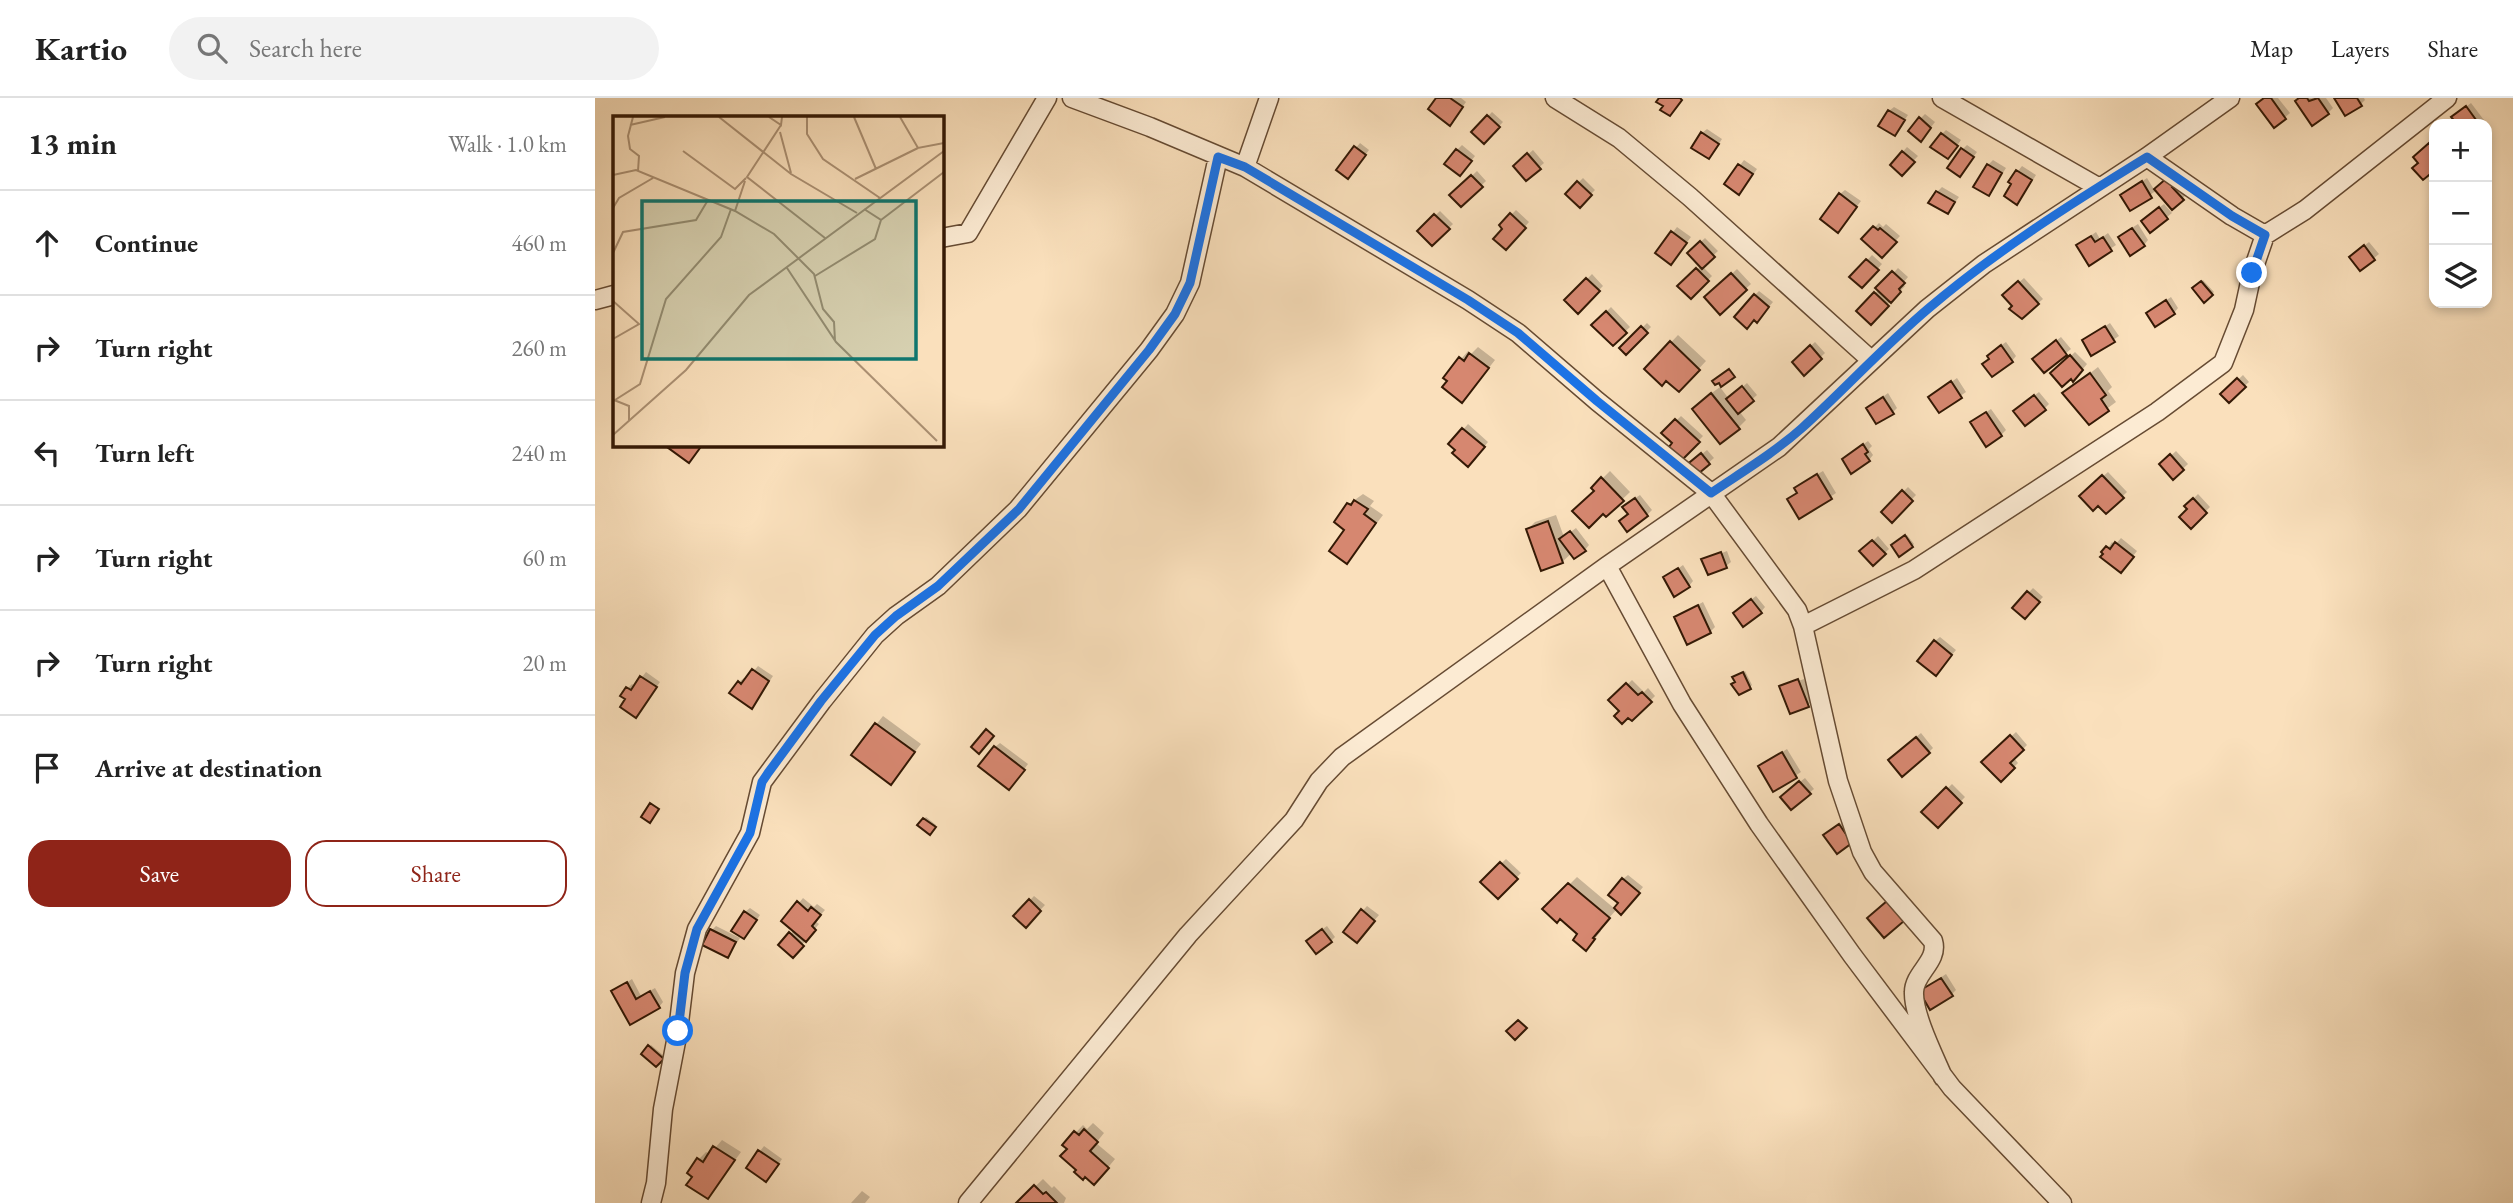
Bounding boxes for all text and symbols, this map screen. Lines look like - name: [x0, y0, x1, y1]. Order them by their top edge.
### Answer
- search box: [169, 17, 659, 80]
- text: Kartio: [35, 27, 127, 70]
- icon: search: [193, 29, 231, 67]
- text: Search here: [249, 31, 362, 65]
- text: Map: [2250, 33, 2293, 64]
- text: Layers: [2331, 33, 2390, 64]
- text: Share: [2428, 33, 2478, 64]
- inset map: [613, 116, 943, 446]
- map controls: [2429, 119, 2492, 308]
- button: +: [2429, 119, 2492, 182]
- text: 13 min: [28, 124, 117, 163]
- text: Walk · 1.0 km: [448, 129, 567, 159]
- button: −: [2429, 182, 2492, 245]
- icon: ahead: [28, 224, 66, 262]
- text: Continue: [95, 226, 198, 260]
- text: 460 m: [511, 228, 567, 258]
- button: layers: [2429, 245, 2492, 308]
- route end: [2236, 257, 2267, 288]
- icon: right: [28, 329, 66, 367]
- text: Turn right: [95, 331, 213, 365]
- text: 260 m: [511, 333, 567, 363]
- icon: left: [28, 434, 66, 472]
- text: Turn left: [95, 436, 194, 470]
- text: 240 m: [511, 438, 567, 468]
- icon: right: [28, 539, 66, 577]
- text: Turn right: [95, 541, 213, 575]
- text: 60 m: [522, 543, 567, 573]
- icon: right: [28, 644, 66, 682]
- text: Turn right: [95, 646, 213, 680]
- text: 20 m: [522, 648, 567, 678]
- icon: arrive: [28, 749, 66, 787]
- text: Arrive at destination: [95, 751, 322, 785]
- button: Save: [28, 840, 291, 907]
- button: Share: [305, 840, 567, 907]
- route start: [662, 1015, 693, 1046]

